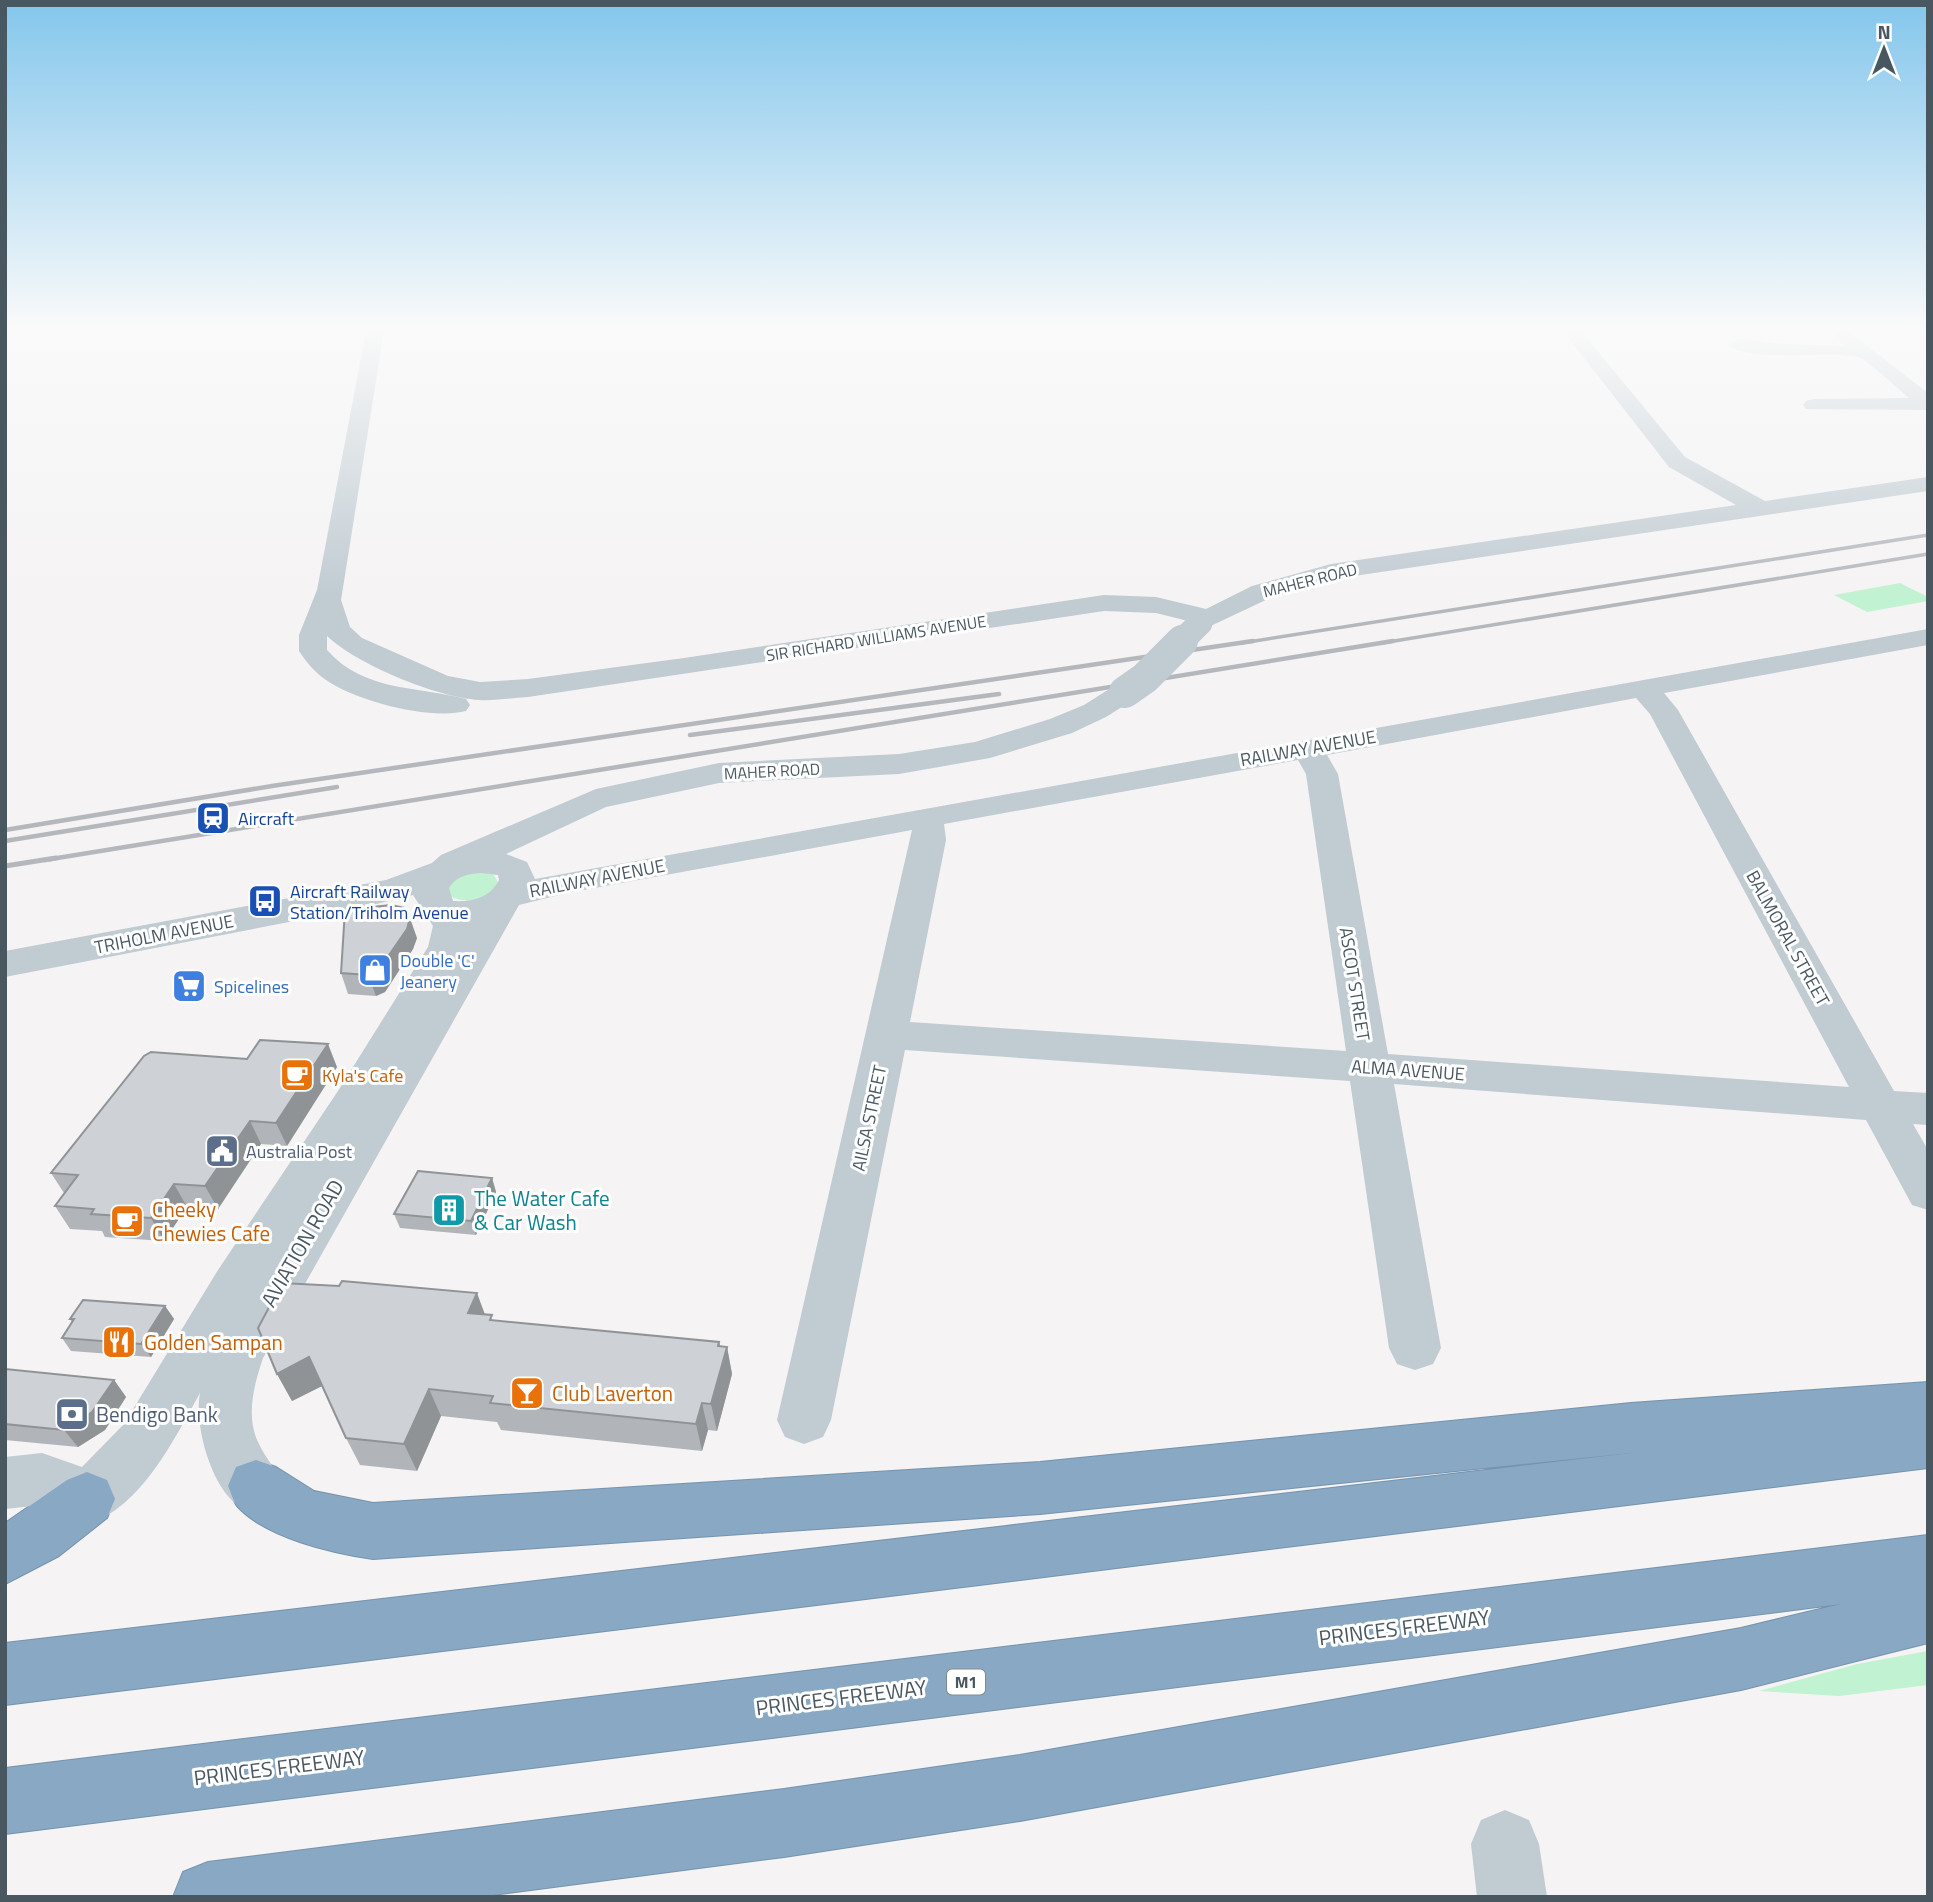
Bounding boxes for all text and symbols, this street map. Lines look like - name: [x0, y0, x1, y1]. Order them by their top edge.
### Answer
- north arrow: [1849, 14, 1919, 84]
- text: N: [1877, 17, 1891, 46]
- street label: MAHER ROAD: [1260, 557, 1360, 603]
- street label: SIR RICHARD WILLIAMS AVENUE: [764, 609, 988, 667]
- street label: RAILWAY AVENUE: [1238, 723, 1378, 773]
- street label: MAHER ROAD: [723, 757, 821, 785]
- station icon: Aircraft: [194, 799, 232, 837]
- place label: Aircraft: [238, 805, 295, 832]
- street label: RAILWAY AVENUE: [527, 852, 667, 904]
- street label: BALMORAL STREET: [1740, 865, 1837, 1011]
- place label: Aircraft Railway Station/Triholm Avenue: [290, 878, 469, 926]
- bus stop icon: Aircraft Railway Station/Triholm Avenue: [246, 882, 284, 920]
- street label: TRIHOLM AVENUE: [92, 907, 236, 961]
- street label: ASCOT STREET: [1333, 925, 1377, 1043]
- place label: Double 'C' Jeanery: [400, 947, 475, 995]
- shop icon: Double 'C' Jeanery: [356, 951, 394, 989]
- supermarket icon: Spicelines: [170, 967, 208, 1005]
- place label: Spicelines: [214, 973, 289, 1000]
- street label: ALMA AVENUE: [1350, 1053, 1466, 1087]
- cafe icon: Kyla's Cafe: [278, 1056, 316, 1094]
- place label: Kyla's Cafe: [322, 1062, 403, 1089]
- street label: AILSA STREET: [845, 1062, 894, 1173]
- public building icon: Australia Post: [203, 1132, 241, 1170]
- place label: Australia Post: [246, 1138, 353, 1165]
- street label: AVIATION ROAD: [253, 1173, 351, 1313]
- place label: The Water Cafe & Car Wash: [474, 1182, 610, 1238]
- building icon: The Water Cafe & Car Wash: [430, 1191, 468, 1229]
- place label: Cheeky Chewies Cafe: [152, 1193, 270, 1249]
- cafe icon: Cheeky Chewies Cafe: [108, 1202, 146, 1240]
- restaurant icon: Golden Sampan: [100, 1323, 138, 1361]
- place label: Golden Sampan: [144, 1326, 283, 1358]
- bar icon: Club Laverton: [508, 1374, 546, 1412]
- place label: Club Laverton: [552, 1377, 673, 1409]
- bank icon: Bendigo Bank: [53, 1395, 91, 1433]
- place label: Bendigo Bank: [96, 1398, 218, 1430]
- street label: PRINCES FREEWAY: [1317, 1601, 1492, 1653]
- road number: M1: [947, 1670, 985, 1694]
- street label: PRINCES FREEWAY: [754, 1671, 929, 1723]
- street label: PRINCES FREEWAY: [192, 1741, 367, 1793]

